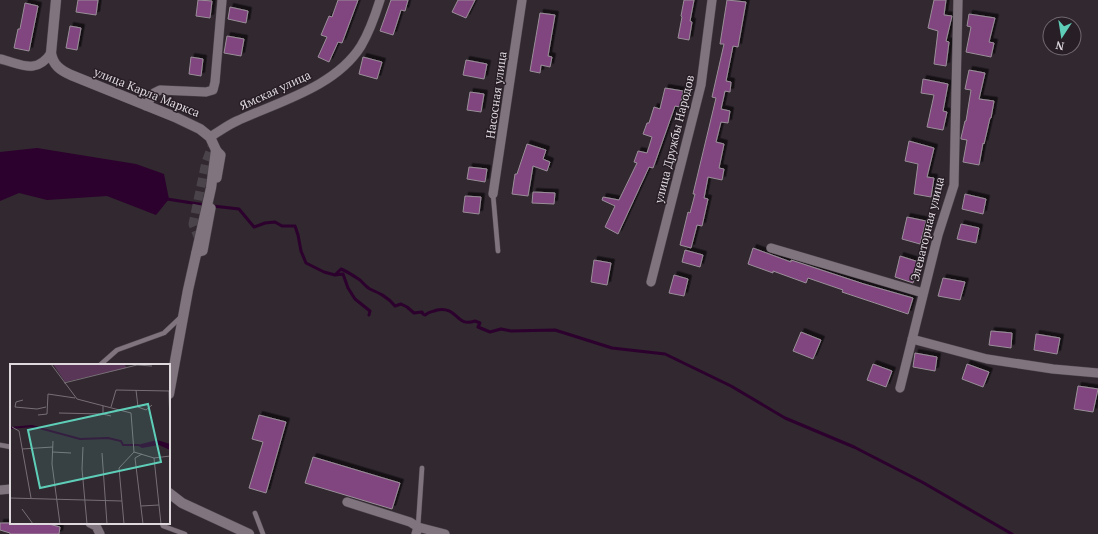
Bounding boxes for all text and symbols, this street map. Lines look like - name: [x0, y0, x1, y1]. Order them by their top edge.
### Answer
- north arrow: [1042, 16, 1082, 56]
- text: N: [1054, 38, 1065, 53]
- street label: Насосная улица: [482, 50, 510, 140]
- street label: улица Карла Маркса: [91, 63, 202, 120]
- street label: Ямская улица: [237, 67, 313, 113]
- street label: улица Дружбы Народов: [651, 73, 697, 206]
- street label: Элеваторная улица: [907, 175, 947, 283]
- inset map: [10, 364, 170, 524]

